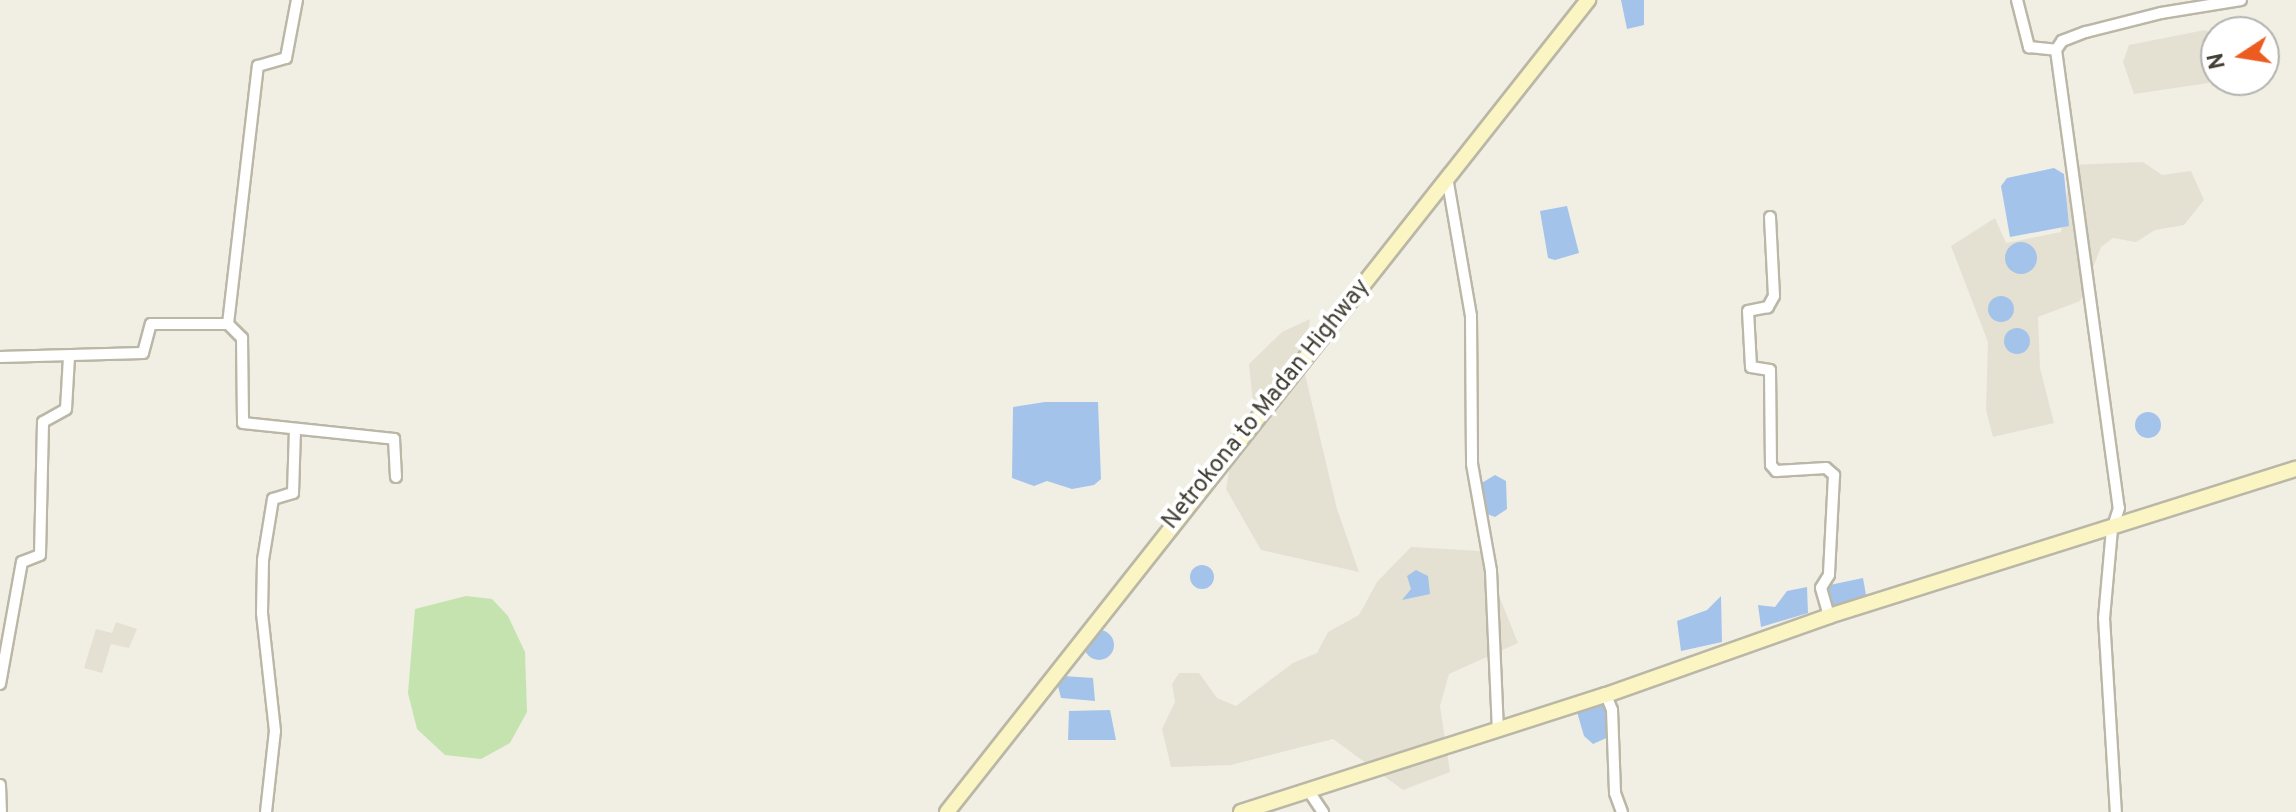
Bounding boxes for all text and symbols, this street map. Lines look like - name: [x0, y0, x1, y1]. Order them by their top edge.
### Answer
- north arrow: [2200, 16, 2280, 96]
- text: N: [2203, 50, 2233, 71]
- street label: Netrokona to Madan Highway: [1157, 274, 1377, 536]

